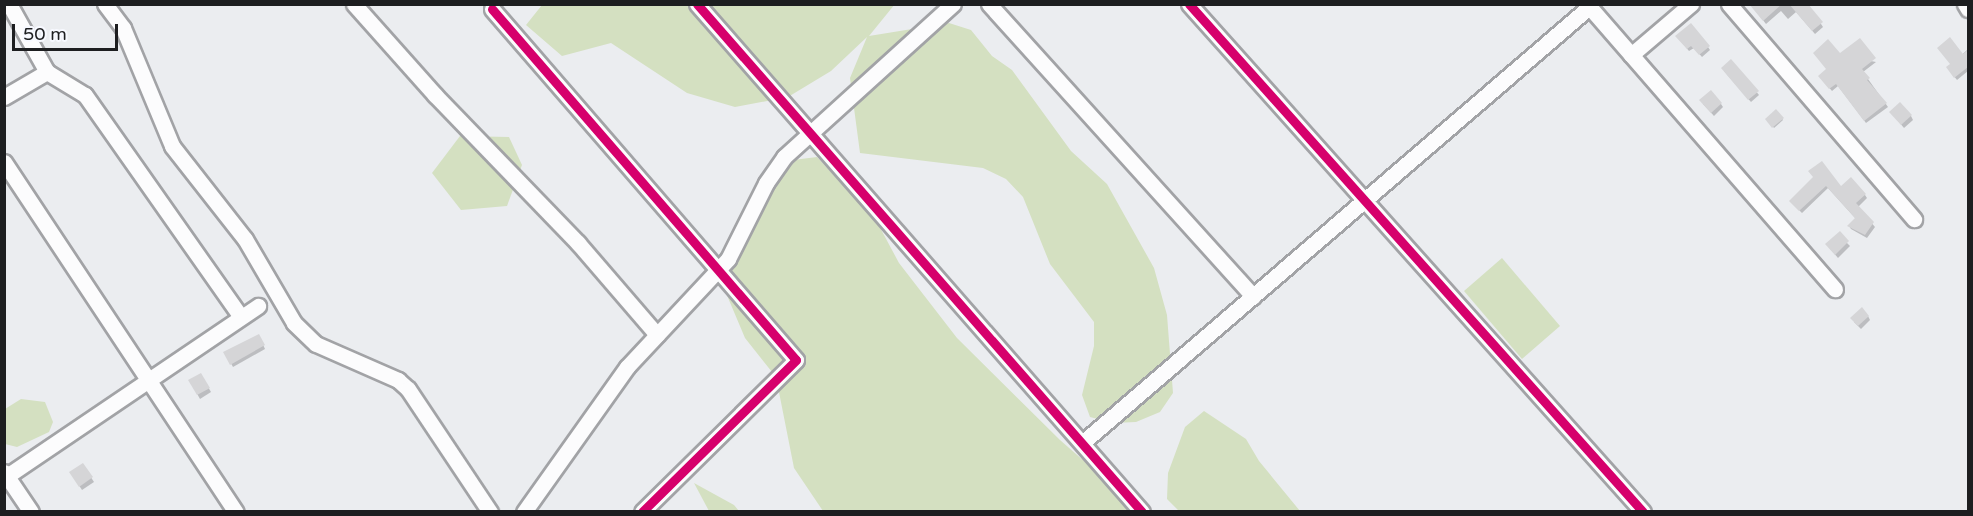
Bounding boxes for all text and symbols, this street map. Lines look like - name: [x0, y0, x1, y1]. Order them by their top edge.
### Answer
- scale bar: [15, 12, 122, 50]
- text: 50 m: [23, 23, 67, 45]

